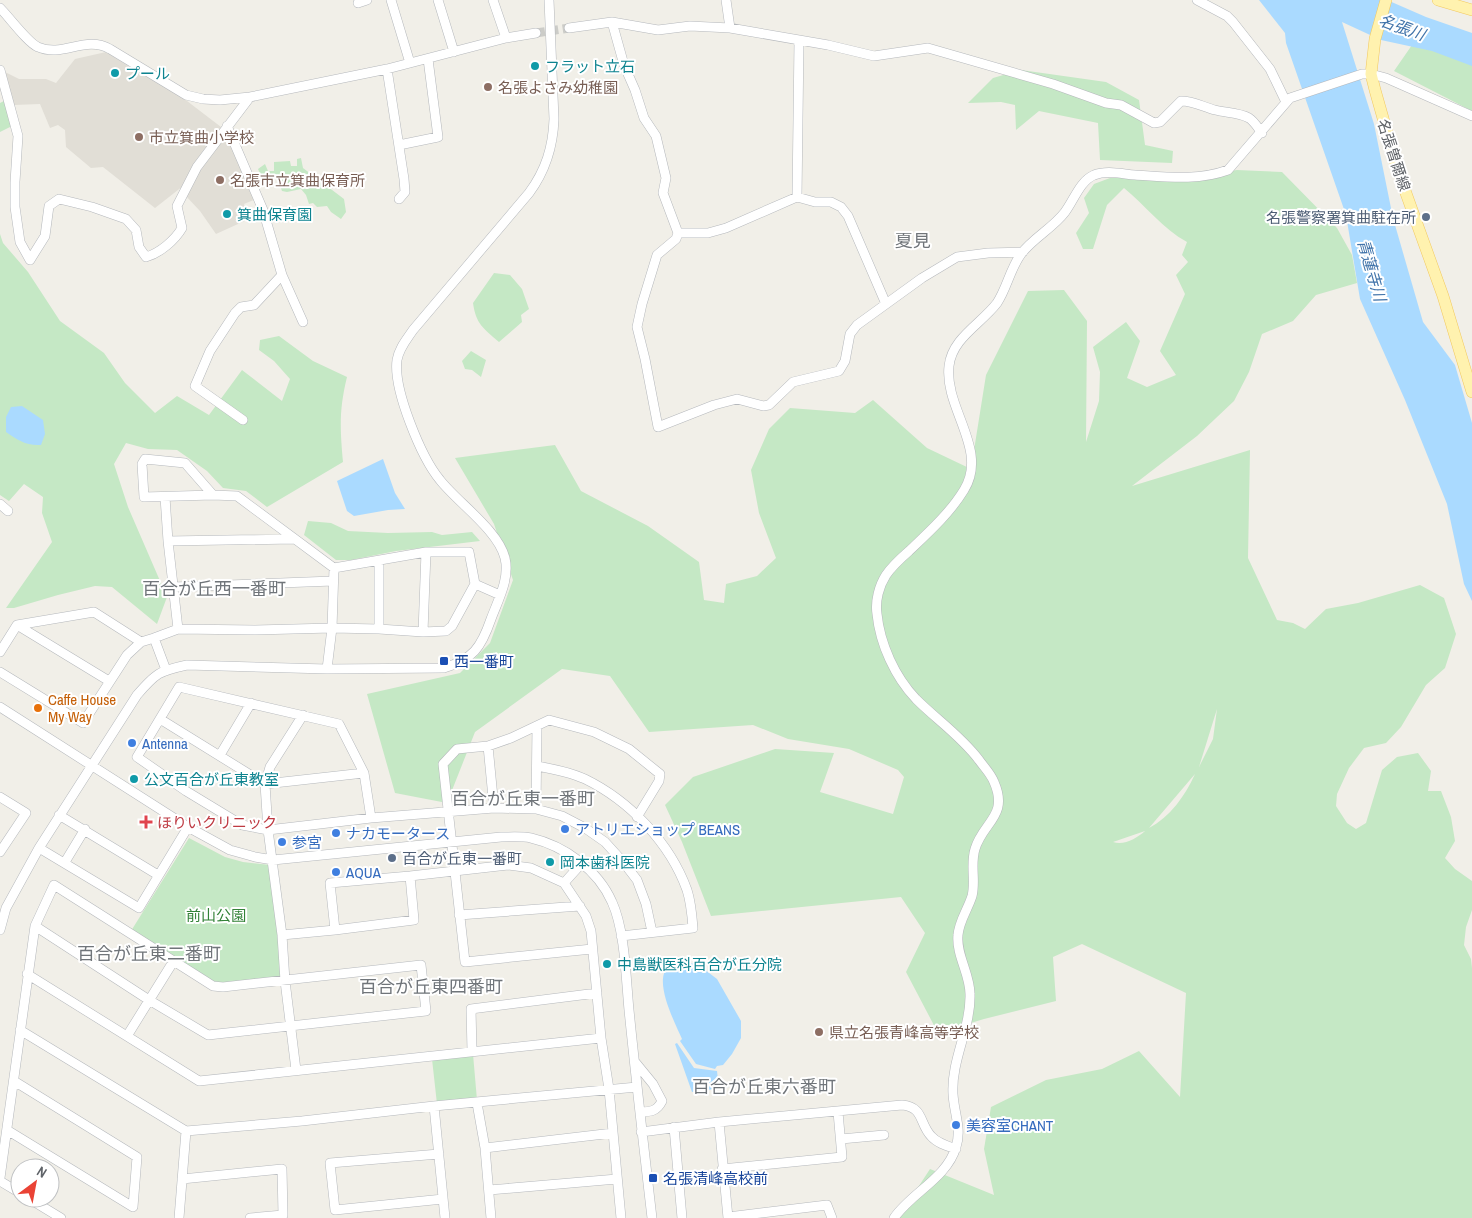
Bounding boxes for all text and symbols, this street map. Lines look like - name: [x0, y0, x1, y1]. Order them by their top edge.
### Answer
- water label: 名張川: [1376, 8, 1430, 46]
- place label: フラット立石: [545, 56, 635, 77]
- marker: フラット立石: [529, 60, 541, 72]
- place label: プール: [125, 63, 170, 84]
- marker: プール: [109, 67, 121, 79]
- place label: 名張よさみ幼稚園: [498, 77, 618, 98]
- marker: 名張よさみ幼稚園: [482, 81, 494, 93]
- street label: 名張曽爾線: [1372, 116, 1416, 194]
- place label: 市立箕曲小学校: [149, 127, 254, 148]
- marker: 市立箕曲小学校: [133, 131, 145, 143]
- place label: 名張市立箕曲保育所: [230, 170, 365, 191]
- marker: 名張市立箕曲保育所: [214, 174, 226, 186]
- place label: 箕曲保育園: [237, 204, 312, 225]
- place label: 名張警察署箕曲駐在所: [1266, 207, 1416, 228]
- marker: 箕曲保育園: [221, 208, 233, 220]
- marker: 名張警察署箕曲駐在所: [1420, 211, 1432, 223]
- district label: 夏見: [895, 228, 931, 253]
- water label: 青蓮寺川: [1353, 236, 1392, 306]
- district label: 百合が丘西一番町: [142, 576, 286, 601]
- place label: 西一番町: [454, 651, 514, 672]
- marker: 西一番町: [438, 655, 450, 667]
- place label: Caffe House My Way: [48, 689, 116, 727]
- marker: Caffe House My Way: [32, 702, 44, 714]
- place label: Antenna: [141, 733, 188, 754]
- marker: Antenna: [126, 737, 138, 749]
- place label: 公文百合が丘東教室: [144, 769, 279, 790]
- marker: 公文百合が丘東教室: [128, 773, 140, 785]
- district label: 百合が丘東一番町: [451, 786, 595, 811]
- place label: ほりいクリニック: [157, 812, 277, 833]
- marker: ほりいクリニック: [139, 815, 153, 829]
- place label: アトリエショップ BEANS: [575, 819, 740, 840]
- place label: ナカモータース: [346, 823, 450, 844]
- marker: アトリエショップ BEANS: [559, 823, 571, 835]
- marker: ナカモータース: [330, 827, 342, 839]
- place label: 参宮: [292, 832, 322, 853]
- marker: 参宮: [276, 836, 288, 848]
- place label: 百合が丘東一番町: [402, 848, 522, 869]
- marker: 百合が丘東一番町: [386, 852, 398, 864]
- place label: 岡本歯科医院: [560, 852, 650, 873]
- marker: 岡本歯科医院: [544, 856, 556, 868]
- place label: AQUA: [345, 862, 382, 883]
- marker: AQUA: [330, 866, 342, 878]
- park label: 前山公園: [186, 905, 246, 926]
- district label: 百合が丘東二番町: [77, 941, 221, 966]
- place label: 中島獣医科百合が丘分院: [617, 954, 782, 975]
- marker: 中島獣医科百合が丘分院: [601, 958, 613, 970]
- district label: 百合が丘東四番町: [359, 974, 503, 999]
- place label: 県立名張青峰高等学校: [829, 1022, 979, 1043]
- marker: 県立名張青峰高等学校: [813, 1026, 825, 1038]
- district label: 百合が丘東六番町: [692, 1074, 836, 1099]
- place label: 美容室CHANT: [966, 1115, 1054, 1136]
- marker: 美容室CHANT: [950, 1119, 962, 1131]
- north arrow: [10, 1158, 60, 1208]
- text: N: [34, 1162, 50, 1182]
- place label: 名張清峰高校前: [663, 1168, 768, 1189]
- marker: 名張清峰高校前: [647, 1172, 659, 1184]

